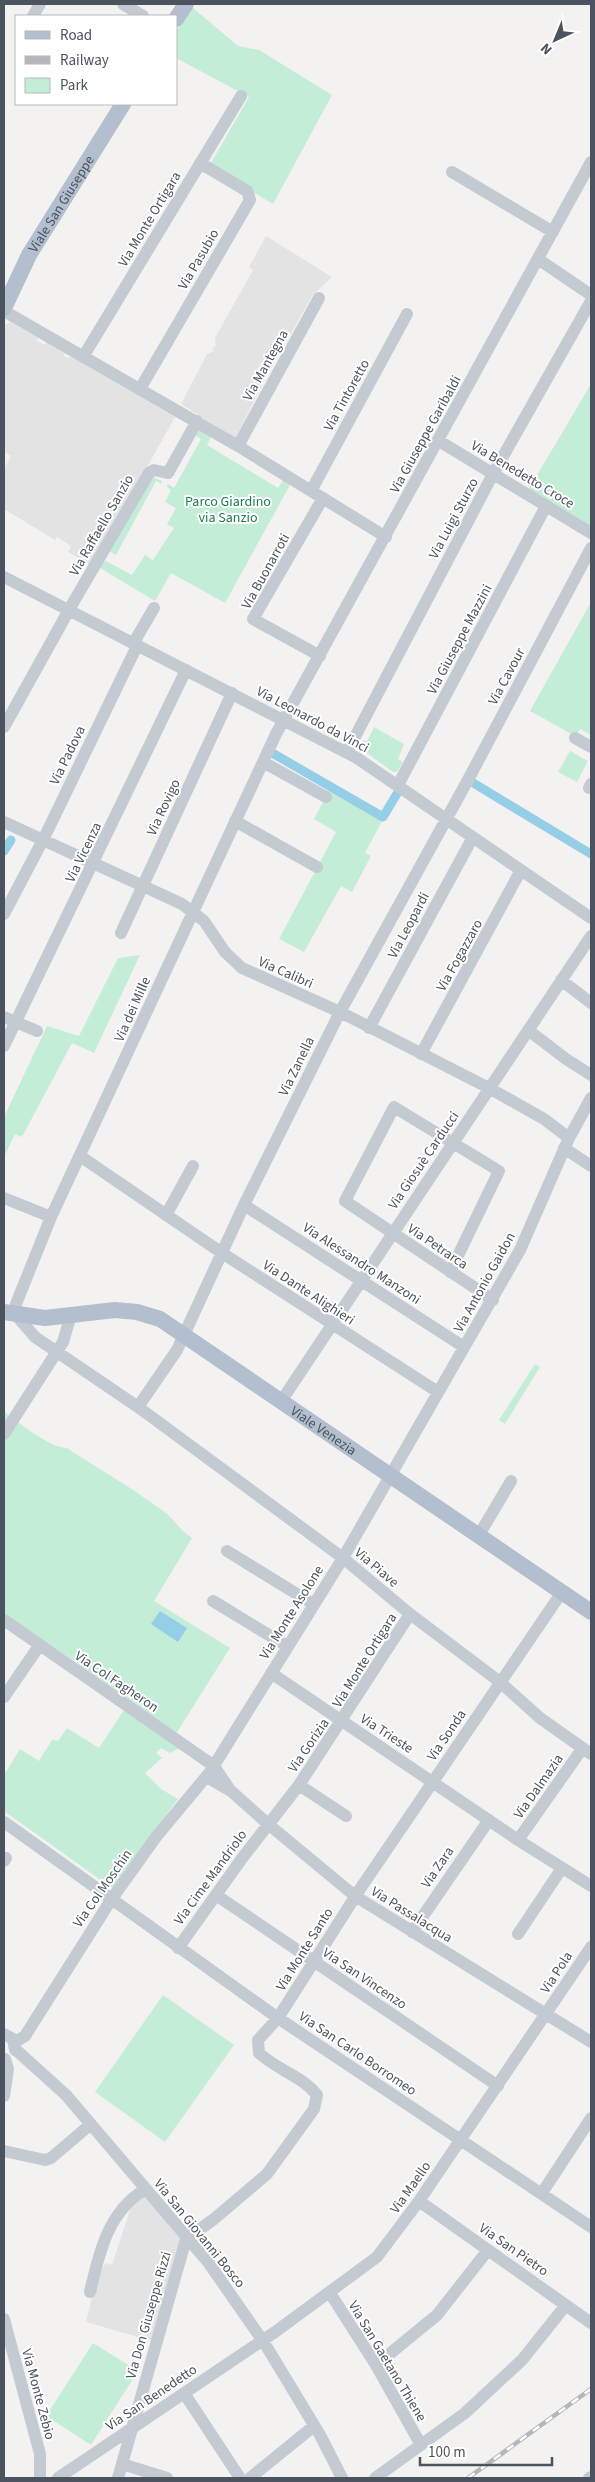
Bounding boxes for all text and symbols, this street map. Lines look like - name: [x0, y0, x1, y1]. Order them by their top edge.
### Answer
- legend: [15, 15, 178, 105]
- north arrow: [530, 15, 580, 65]
- text: Road: [60, 25, 92, 46]
- text: N: [536, 38, 557, 59]
- text: Railway: [60, 50, 109, 71]
- text: Park: [60, 75, 89, 96]
- street label: Viale San Giuseppe: [24, 152, 100, 257]
- street label: Via Monte Ortigara: [113, 168, 186, 271]
- street label: Via Pasubio: [173, 225, 224, 294]
- street label: Via Mantegna: [238, 326, 294, 405]
- street label: Via Tintoretto: [319, 356, 375, 435]
- street label: Via Giuseppe Garibaldi: [385, 372, 467, 497]
- street label: Via Benedetto Croce: [467, 436, 578, 514]
- street label: Via Raffaello Sanzio: [65, 471, 139, 580]
- street label: Via Luigi Sturzo: [424, 474, 484, 563]
- park label: Parco Giardino via Sanzio: [185, 492, 271, 528]
- street label: Via Buonarroti: [237, 530, 295, 613]
- street label: Via Giuseppe Mazzini: [422, 581, 497, 698]
- street label: Via Cavour: [483, 644, 530, 709]
- street label: Via Leonardo da Vinci: [253, 682, 372, 758]
- street label: Via Padova: [45, 723, 91, 788]
- street label: Via Rovigo: [142, 776, 186, 839]
- street label: Via Vicenza: [61, 819, 107, 886]
- street label: Via Leopardi: [383, 889, 435, 962]
- street label: Via Fogazzaro: [432, 916, 488, 995]
- street label: Via Calibri: [255, 952, 316, 994]
- street label: Via dei Mille: [110, 974, 156, 1045]
- street label: Via Zanella: [274, 1033, 320, 1099]
- street label: Via Giosuè Carducci: [384, 1108, 464, 1214]
- street label: Via Alessandro Manzoni: [298, 1218, 424, 1310]
- street label: Via Petrarca: [403, 1219, 472, 1274]
- street label: Via Antonio Gaidon: [449, 1229, 521, 1336]
- street label: Via Dante Alighieri: [259, 1256, 358, 1330]
- street label: Viale Venezia: [286, 1401, 360, 1461]
- street label: Via Piave: [350, 1543, 403, 1592]
- street label: Via Monte Asolone: [255, 1562, 329, 1663]
- street label: Via Monte Ortigara: [328, 1609, 402, 1712]
- street label: Via Col Fagheron: [70, 1646, 162, 1717]
- street label: Via Sonda: [422, 1706, 471, 1765]
- street label: Via Trieste: [356, 1709, 417, 1759]
- street label: Via Gorizia: [283, 1714, 334, 1777]
- street label: Via Dalmazia: [509, 1750, 568, 1823]
- street label: Via Cime Mandriolo: [170, 1826, 252, 1929]
- street label: Via Zara: [417, 1843, 459, 1892]
- street label: Via Col Moschin: [68, 1845, 137, 1932]
- street label: Via Passalacqua: [367, 1882, 456, 1948]
- street label: Via Monte Santo: [271, 1904, 338, 1995]
- street label: Via San Vincenzo: [318, 1943, 411, 2014]
- street label: Via Pola: [536, 1948, 578, 1997]
- street label: Via San Carlo Borromeo: [294, 2007, 420, 2101]
- street label: Via Maello: [386, 2158, 436, 2218]
- street label: Via San Giovanni Bosco: [149, 2175, 250, 2293]
- street label: Via San Pietro: [475, 2218, 552, 2281]
- street label: Via Don Giuseppe Rizzi: [121, 2249, 177, 2381]
- street label: Via San Gaetano Thiene: [343, 2297, 431, 2426]
- street label: Via Monte Zebio: [16, 2347, 60, 2442]
- street label: Via San Benedetto: [102, 2360, 201, 2436]
- scale bar: [420, 2434, 552, 2466]
- text: 100 m: [428, 2442, 466, 2463]

